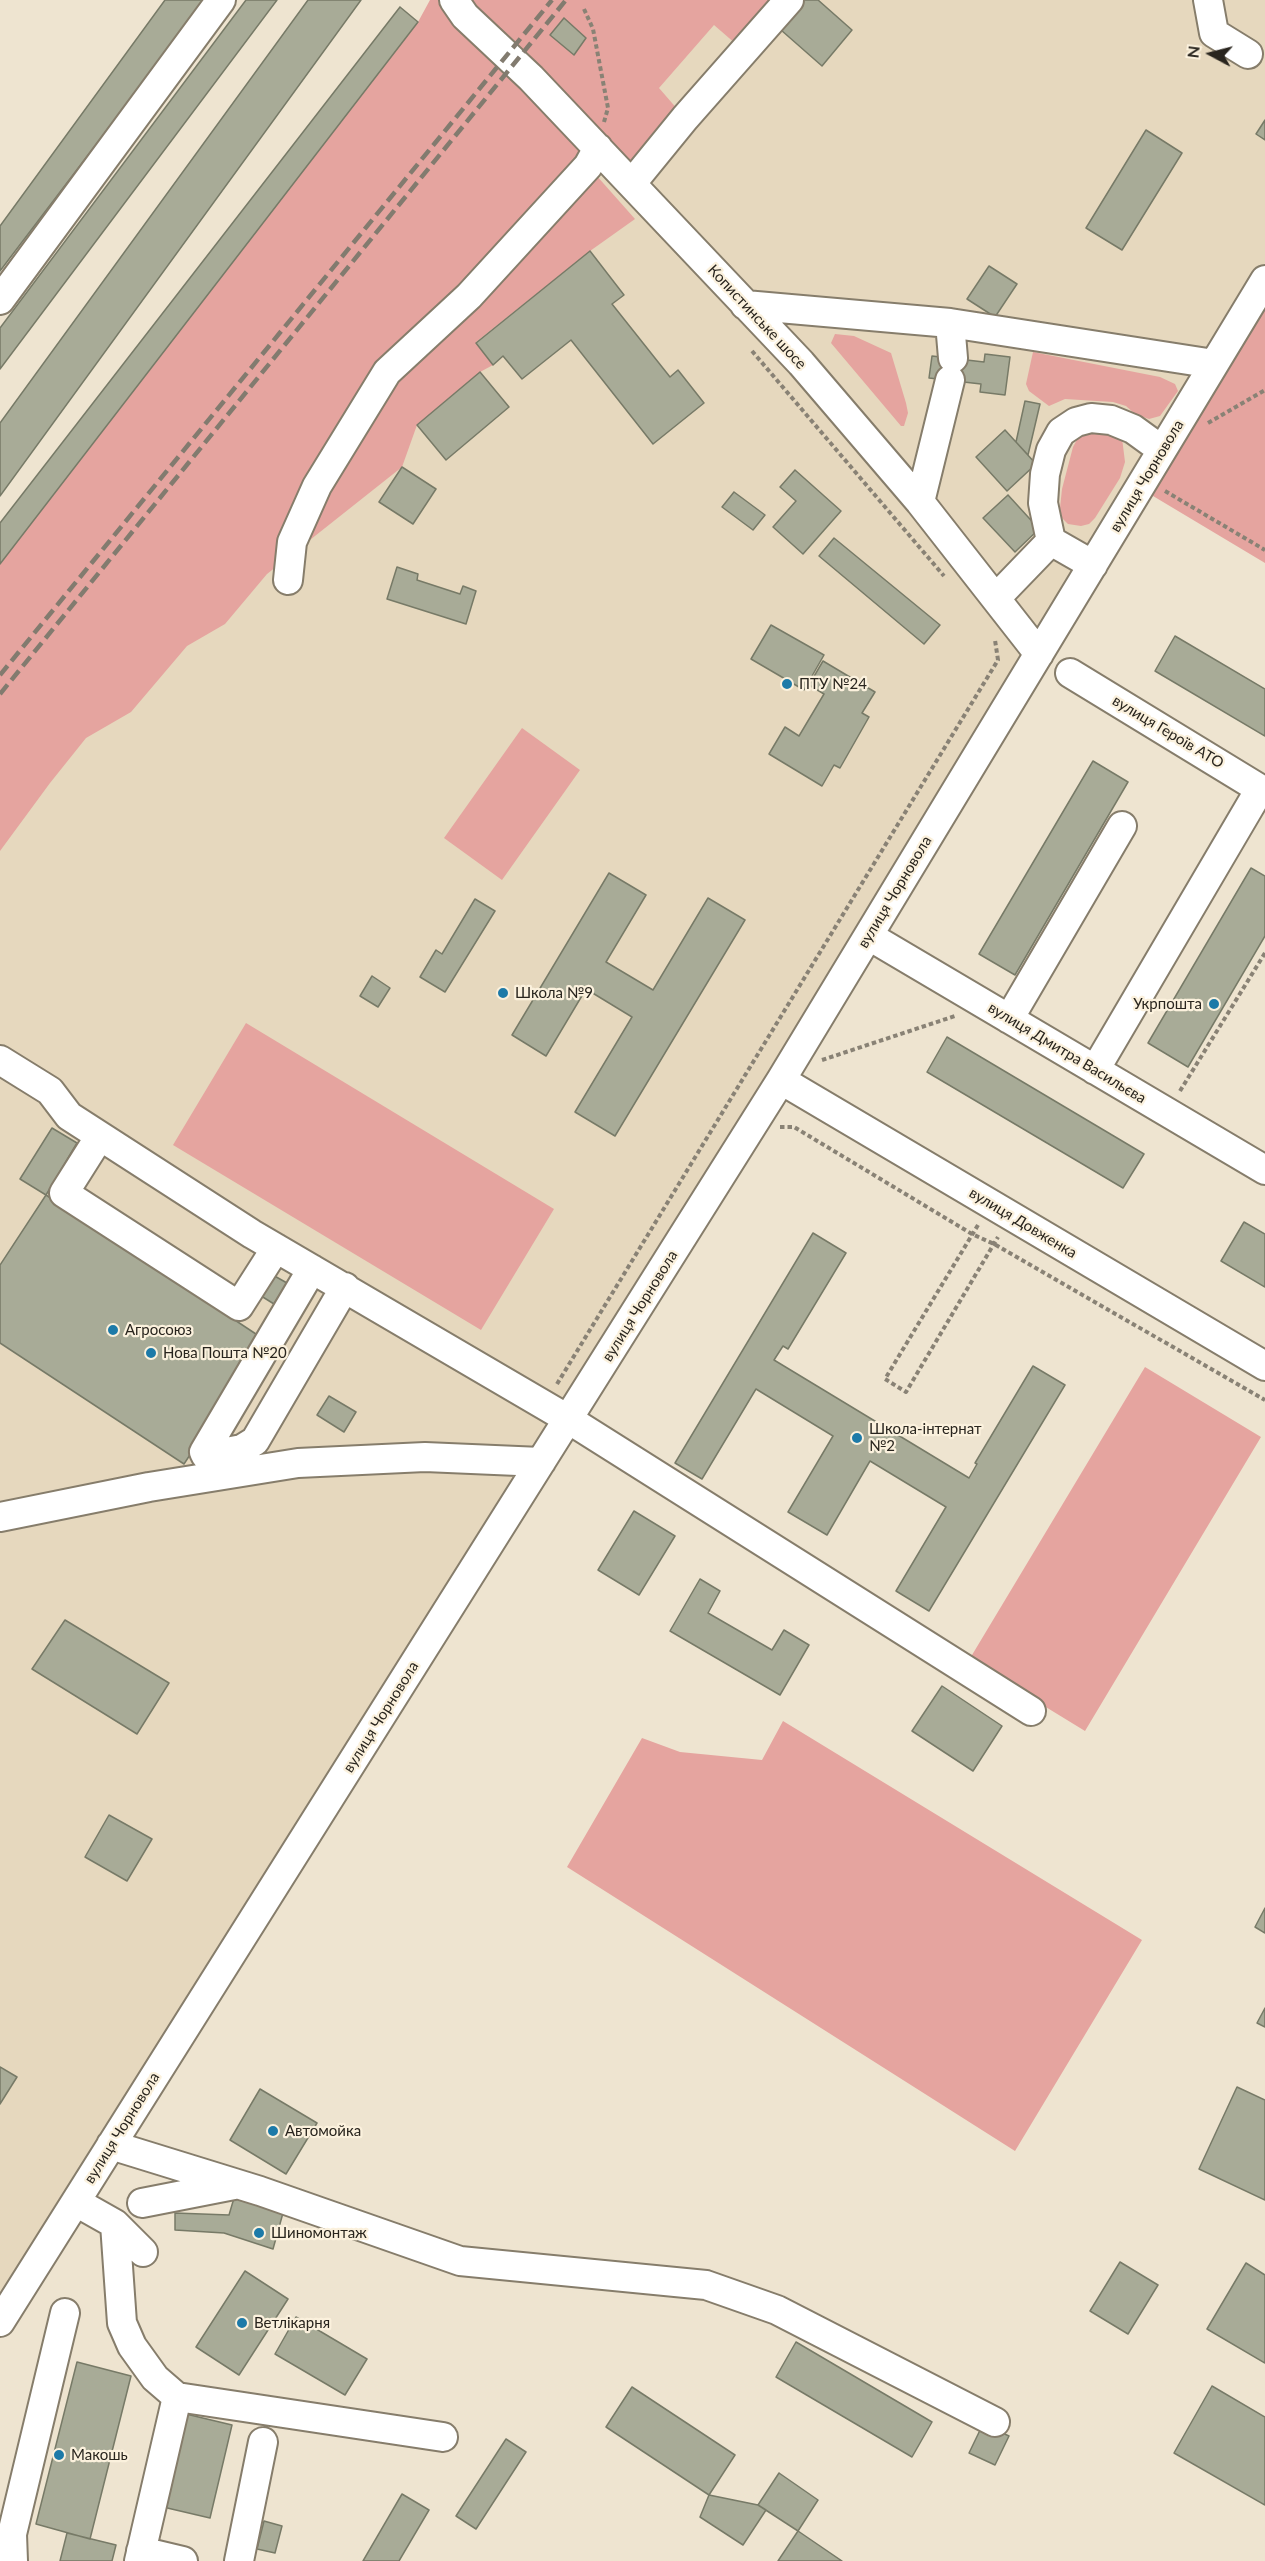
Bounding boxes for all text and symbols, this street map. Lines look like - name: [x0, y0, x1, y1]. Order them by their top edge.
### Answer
- north arrow: [1181, 24, 1241, 84]
- text: N: [1182, 44, 1203, 59]
- street label: Копистинське шосе: [704, 261, 810, 373]
- street label: вулиця Чорновола: [1106, 417, 1188, 535]
- place label: ПТУ №24: [799, 675, 867, 693]
- marker: ПТУ №24: [780, 677, 794, 691]
- street label: вулиця Героїв АТО: [1109, 692, 1227, 772]
- street label: вулиця Чорновола: [854, 833, 936, 951]
- place label: Школа №9: [515, 984, 593, 1002]
- marker: Школа №9: [496, 986, 510, 1000]
- place label: Укрпошта: [1133, 995, 1202, 1013]
- marker: Укрпошта: [1207, 997, 1221, 1011]
- street label: вулиця Дмитра Васильєва: [985, 999, 1149, 1107]
- street label: вулиця Довженка: [966, 1184, 1080, 1262]
- street label: вулиця Чорновола: [599, 1247, 681, 1365]
- place label: Агросоюз: [125, 1321, 192, 1339]
- marker: Агросоюз: [106, 1323, 120, 1337]
- place label: Нова Пошта №20: [163, 1344, 287, 1362]
- marker: Нова Пошта №20: [144, 1346, 158, 1360]
- place label: Школа-інтернат №2: [869, 1420, 982, 1455]
- marker: Школа-інтернат №2: [850, 1431, 864, 1445]
- street label: вулиця Чорновола: [340, 1658, 422, 1776]
- street label: вулиця Чорновола: [81, 2069, 163, 2187]
- place label: Автомойка: [285, 2122, 361, 2140]
- marker: Автомойка: [266, 2124, 280, 2138]
- place label: Шиномонтаж: [271, 2224, 367, 2242]
- marker: Шиномонтаж: [252, 2226, 266, 2240]
- place label: Ветлікарня: [254, 2314, 330, 2332]
- marker: Ветлікарня: [235, 2316, 249, 2330]
- place label: Макошь: [71, 2446, 128, 2464]
- marker: Макошь: [52, 2448, 66, 2462]

